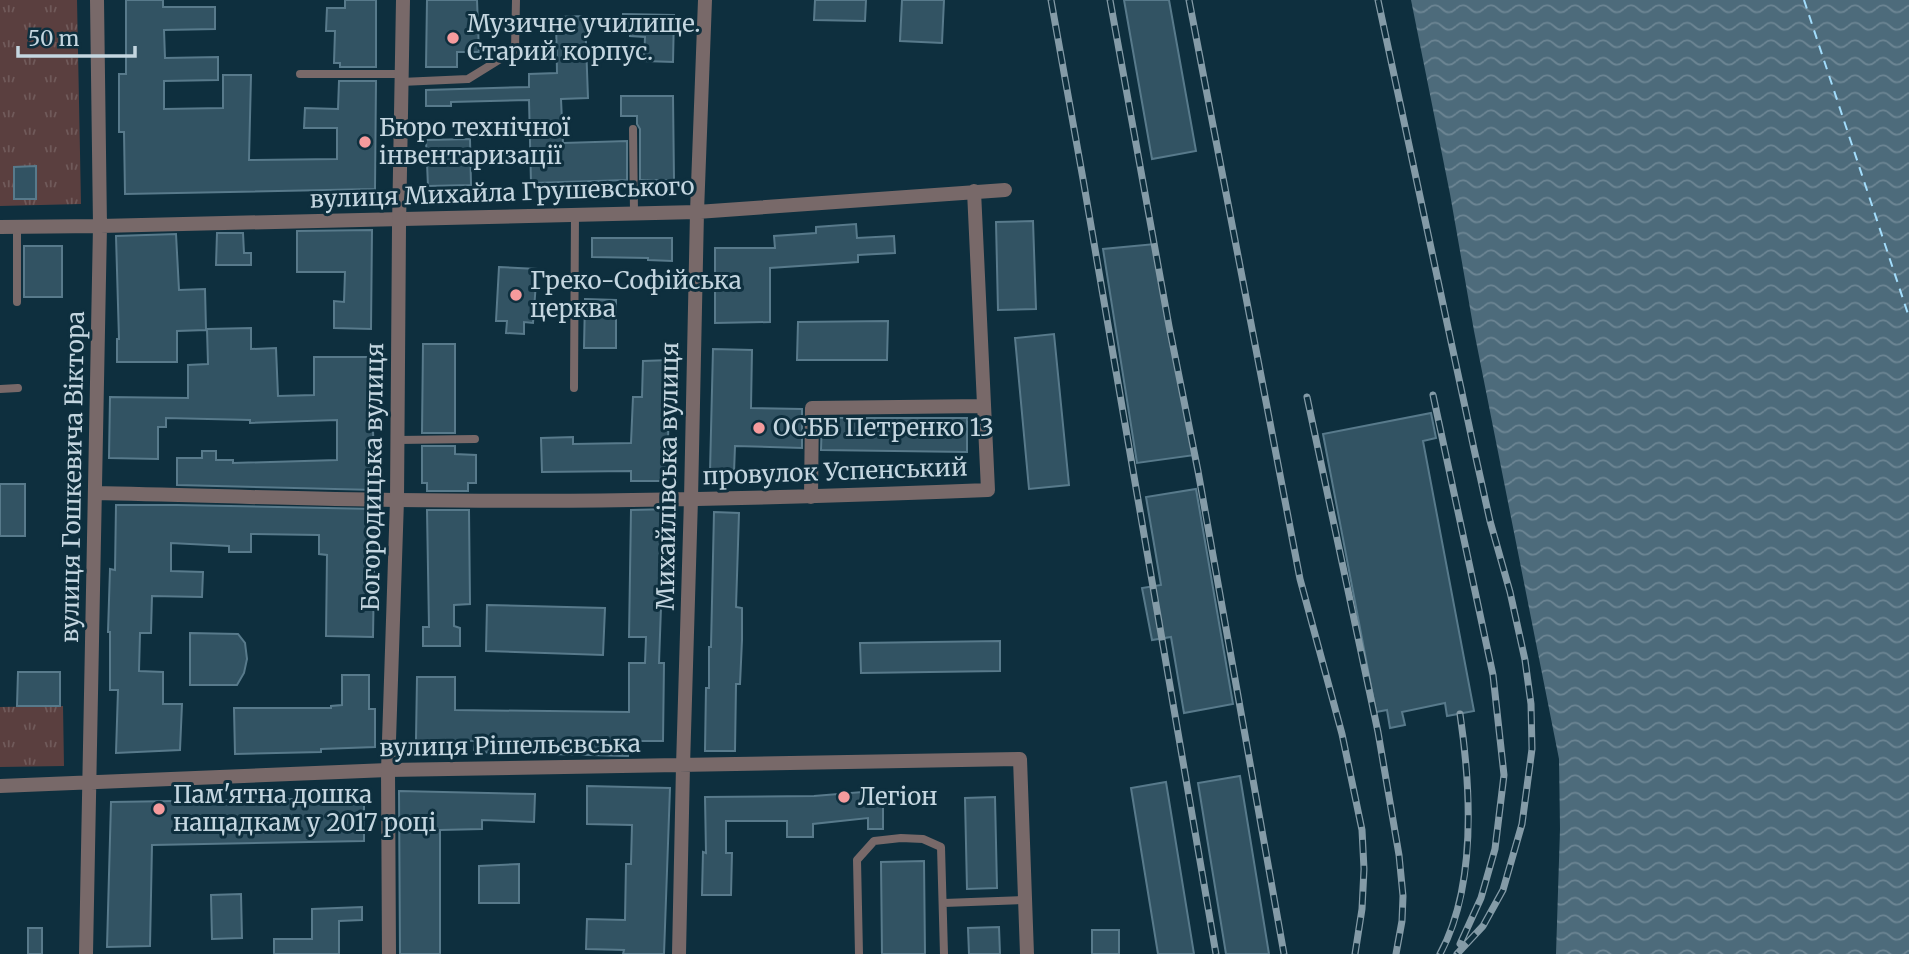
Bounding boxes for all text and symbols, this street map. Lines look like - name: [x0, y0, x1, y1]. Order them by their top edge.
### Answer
- place label: Музичне училище. Старий корпус.: [467, 8, 700, 67]
- scale bar: [18, 14, 135, 58]
- text: 50 m: [28, 25, 79, 52]
- marker: Музичне училище. Старий корпус.: [445, 30, 461, 46]
- place label: Бюро технічної інвентаризації: [379, 112, 570, 171]
- marker: Бюро технічної інвентаризації: [357, 134, 373, 150]
- street label: вулиця Михайла Грушевського: [309, 170, 695, 215]
- place label: Греко-Софійська церква: [530, 265, 742, 324]
- marker: Греко-Софійська церква: [508, 287, 524, 303]
- street label: вулиця Гошкевича Віктора: [54, 311, 91, 643]
- street label: Михайлівська вулиця: [650, 341, 685, 611]
- street label: Богородицька вулиця: [355, 342, 390, 612]
- place label: ОСББ Петренко 13: [773, 412, 994, 443]
- marker: ОСББ Петренко 13: [751, 420, 767, 436]
- street label: провулок Успенський: [702, 451, 968, 492]
- street label: вулиця Рішельєвська: [379, 728, 641, 763]
- place label: Пам'ятна дошка нащадкам у 2017 році: [173, 779, 437, 838]
- place label: Легіон: [858, 781, 937, 812]
- marker: Легіон: [836, 789, 852, 805]
- marker: Пам'ятна дошка нащадкам у 2017 році: [151, 801, 167, 817]

